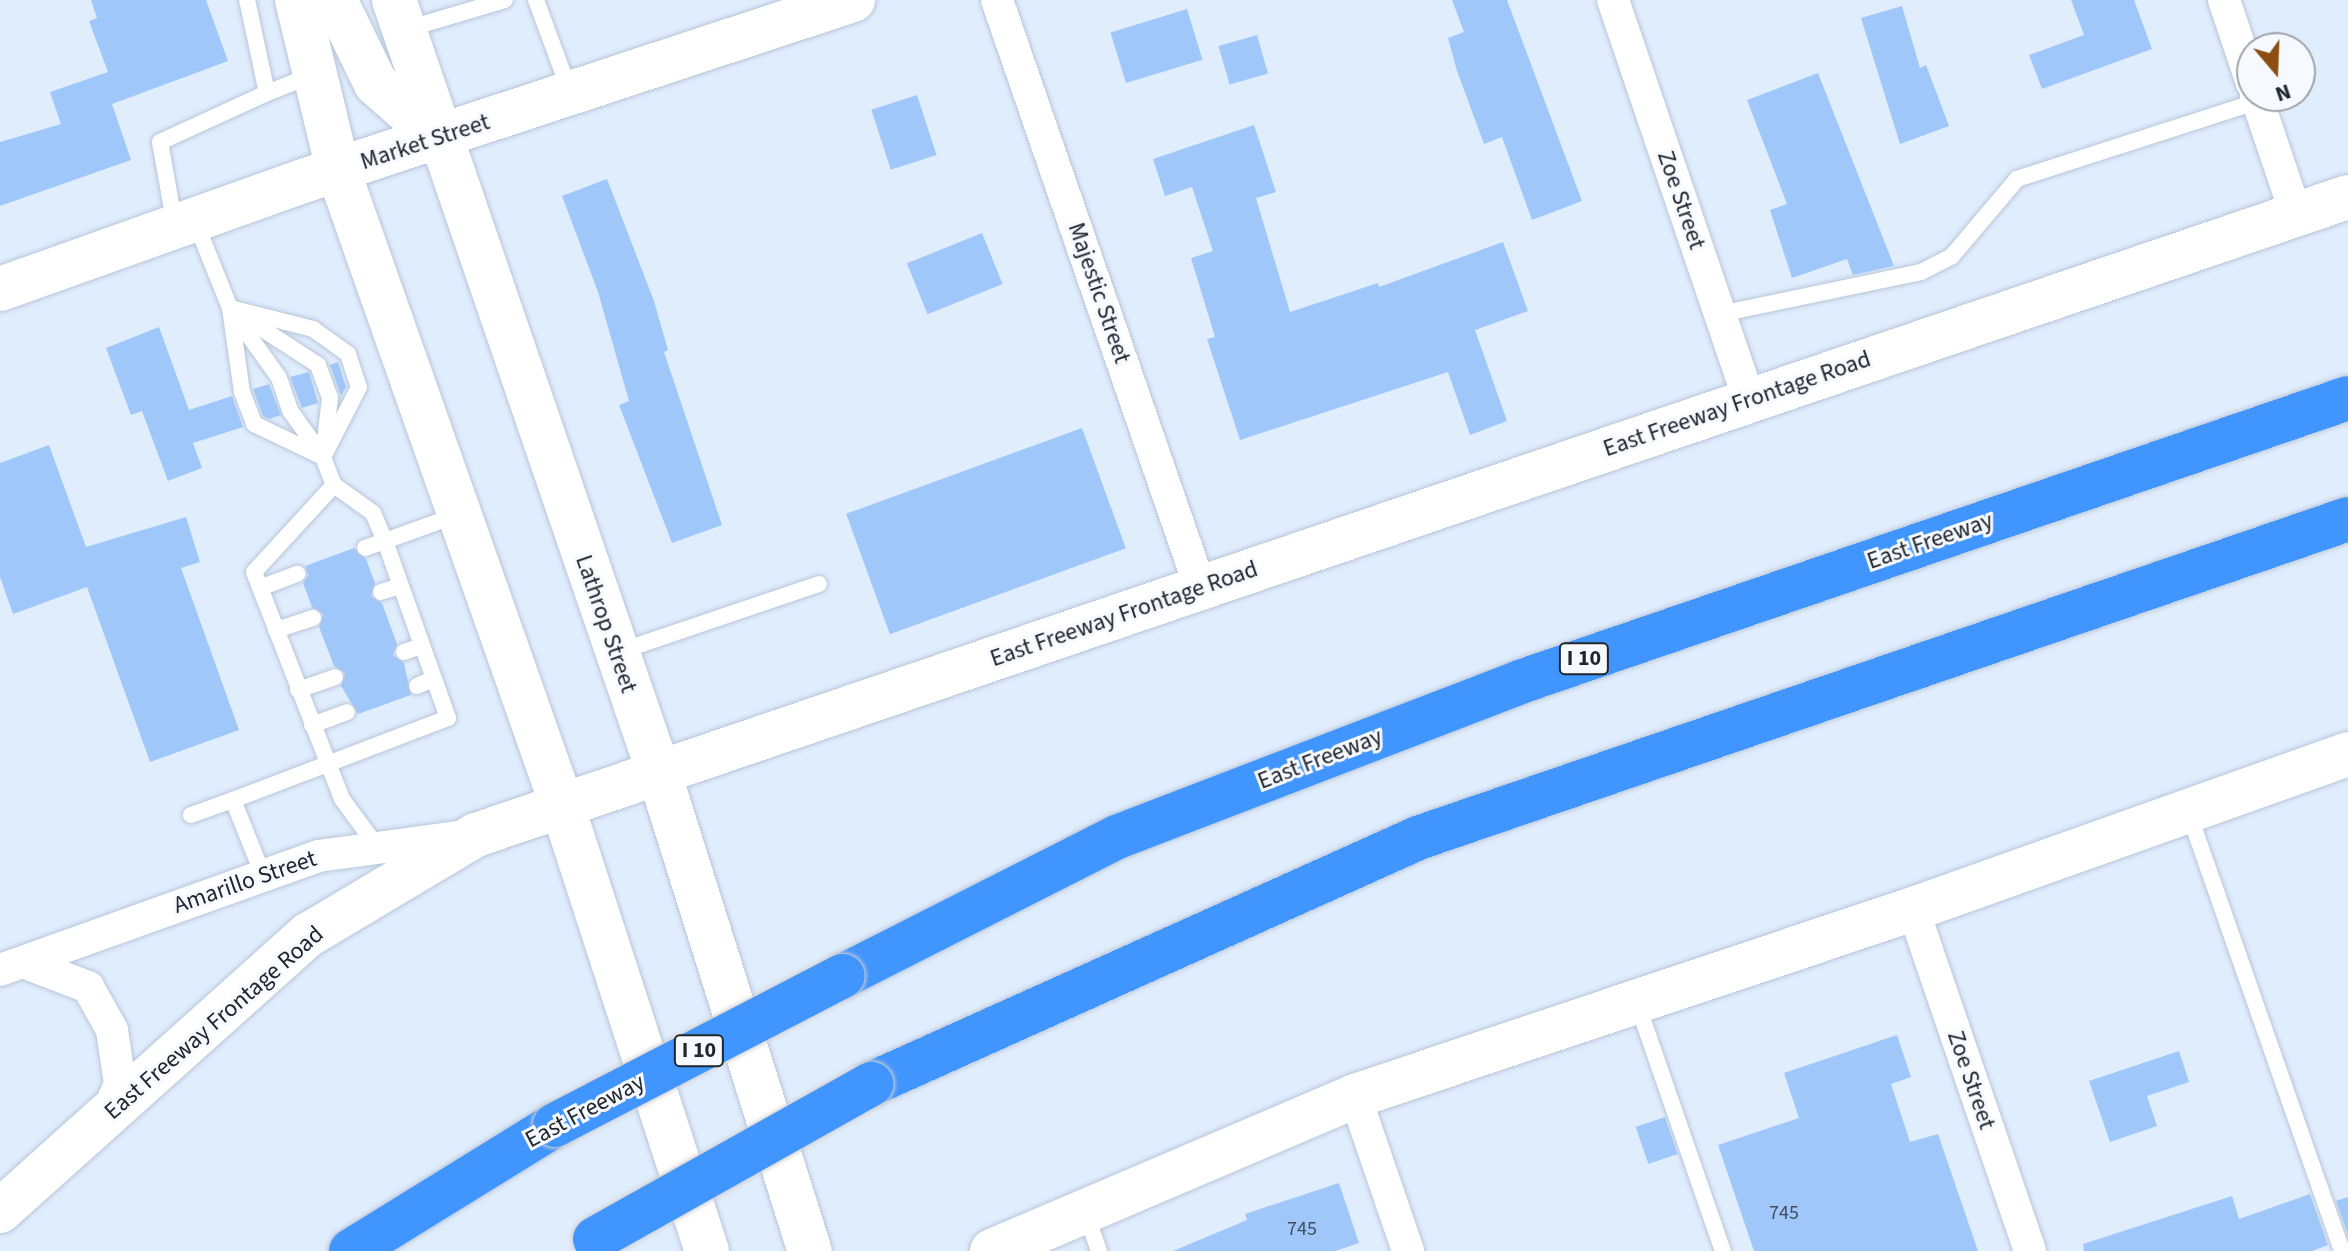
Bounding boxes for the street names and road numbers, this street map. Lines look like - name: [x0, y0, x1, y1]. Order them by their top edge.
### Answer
- street label: Market Street: [357, 108, 493, 176]
- street label: Zoe Street: [1651, 147, 1711, 253]
- street label: Majestic Street: [1061, 219, 1137, 367]
- street label: East Freeway Frontage Road: [1599, 345, 1875, 463]
- street label: East Freeway: [1863, 506, 1997, 576]
- street label: Lathrop Street: [569, 551, 643, 697]
- street label: East Freeway Frontage Road: [986, 555, 1262, 673]
- road number: I 10: [1558, 641, 1610, 677]
- street label: East Freeway: [1254, 722, 1386, 796]
- street label: Amarillo Street: [170, 844, 320, 920]
- street label: East Freeway Frontage Road: [99, 920, 329, 1126]
- street label: Zoe Street: [1941, 1027, 2001, 1133]
- road number: I 10: [673, 1033, 725, 1069]
- street label: East Freeway: [520, 1068, 650, 1154]

